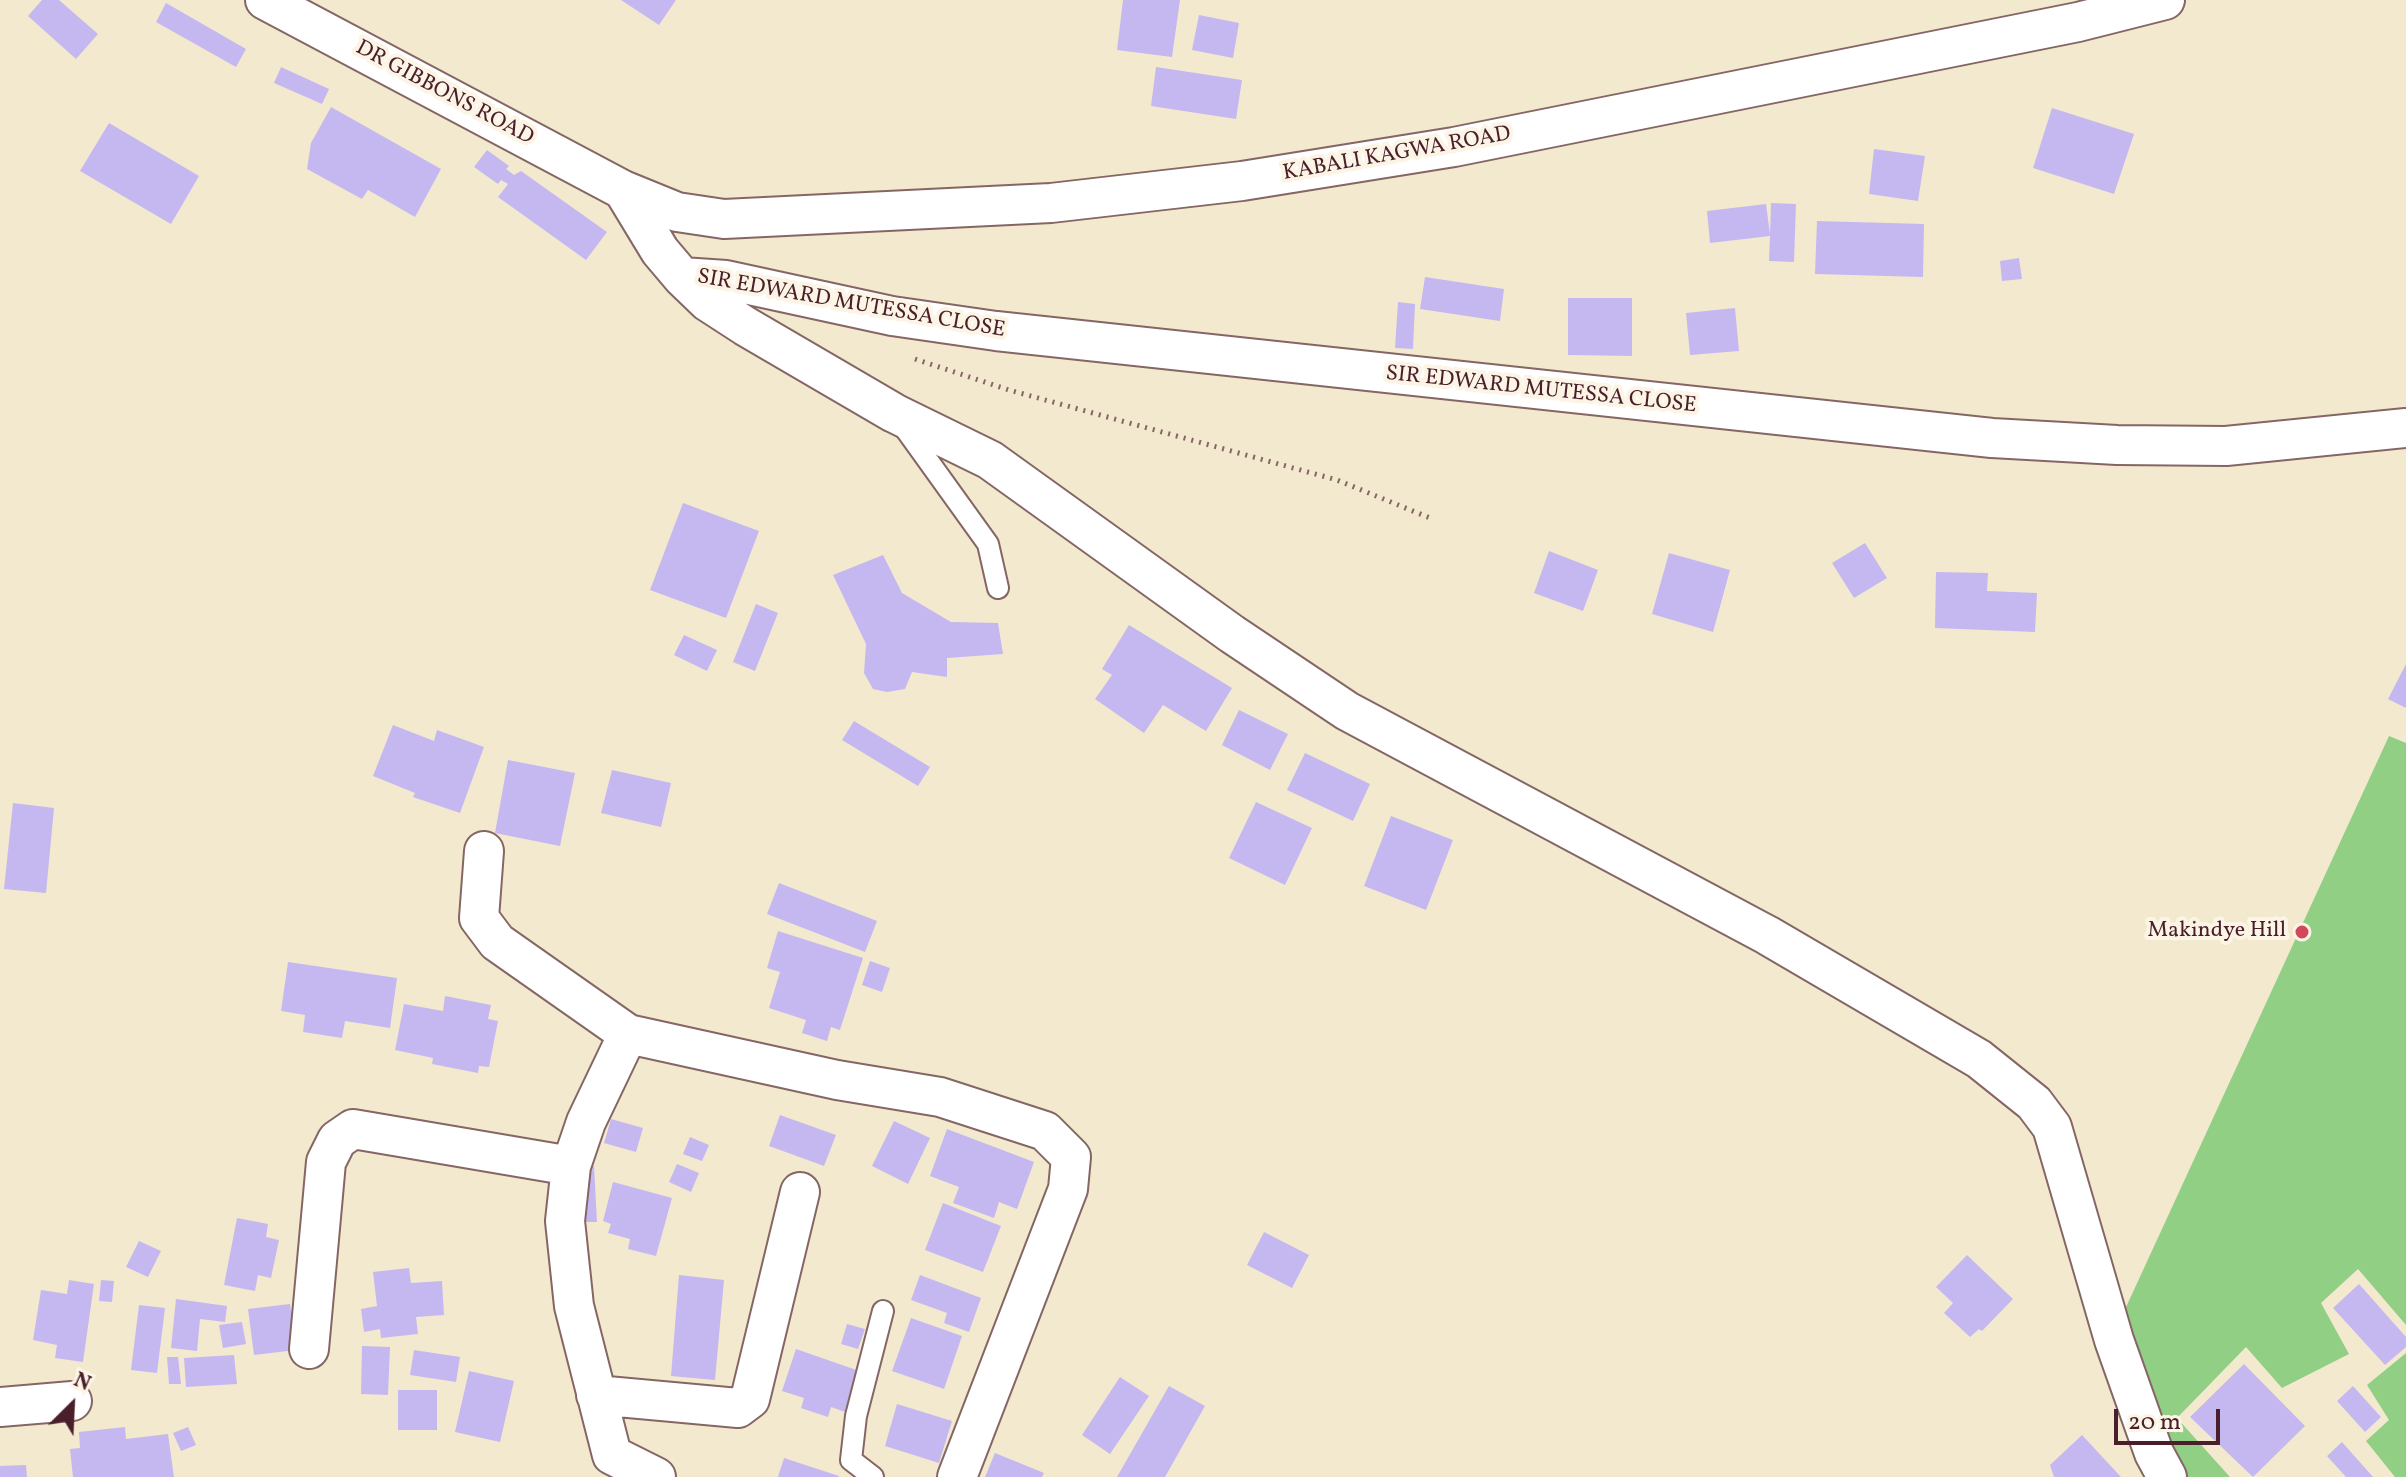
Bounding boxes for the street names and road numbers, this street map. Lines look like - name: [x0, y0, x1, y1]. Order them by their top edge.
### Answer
- street label: DR GIBBONS ROAD: [350, 36, 538, 152]
- street label: KABALI KAGWA ROAD: [1281, 122, 1513, 188]
- street label: SIR EDWARD MUTESSA CLOSE: [695, 265, 1007, 345]
- street label: SIR EDWARD MUTESSA CLOSE: [1384, 362, 1698, 420]

